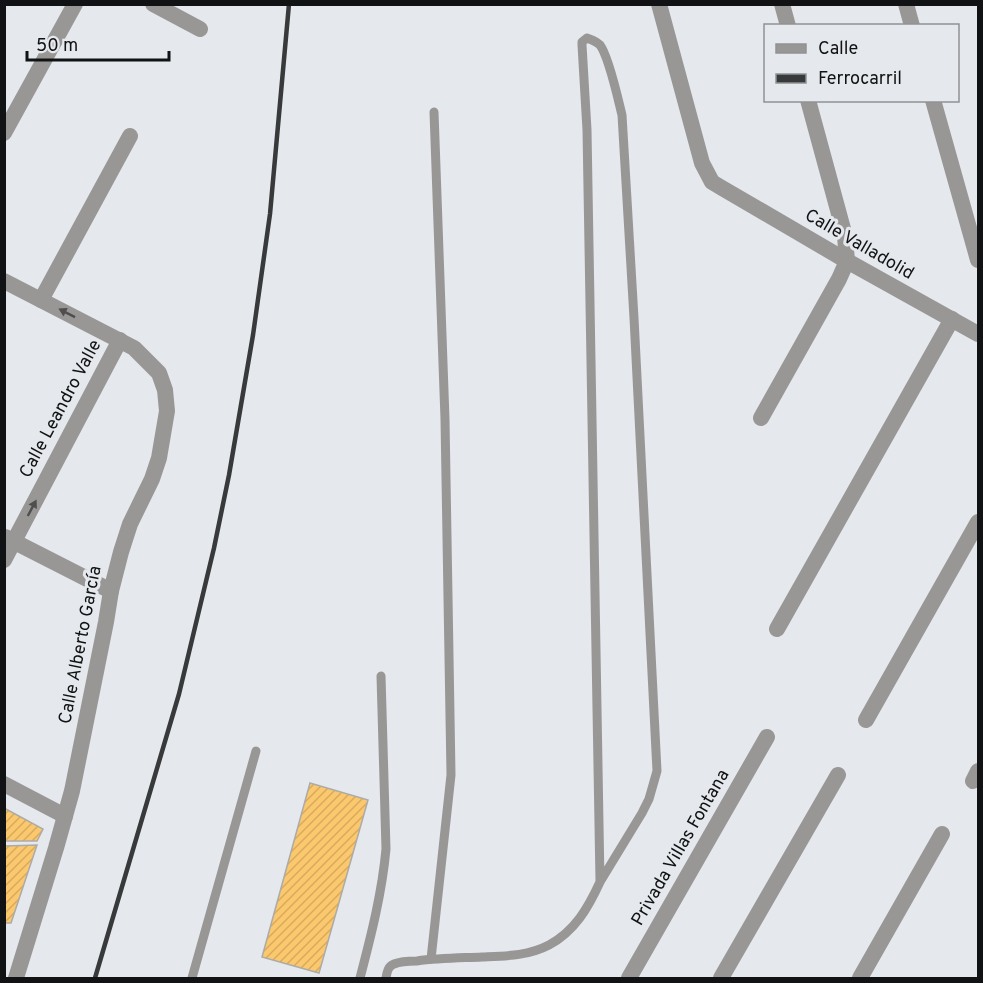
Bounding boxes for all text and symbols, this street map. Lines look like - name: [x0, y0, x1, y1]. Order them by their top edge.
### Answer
- scale bar: [27, 24, 170, 62]
- legend: [764, 24, 959, 102]
- text: 50 m: [36, 35, 78, 58]
- text: Calle: [818, 38, 858, 61]
- text: Ferrocarril: [818, 68, 902, 91]
- street label: Calle Valladolid: [800, 204, 918, 286]
- one-way arrow: [59, 309, 76, 318]
- street label: Calle Leandro Valle: [15, 336, 107, 482]
- one-way arrow: [27, 500, 37, 517]
- street label: Calle Alberto García: [54, 564, 108, 726]
- street label: Privada Villas Fontana: [627, 766, 735, 930]

